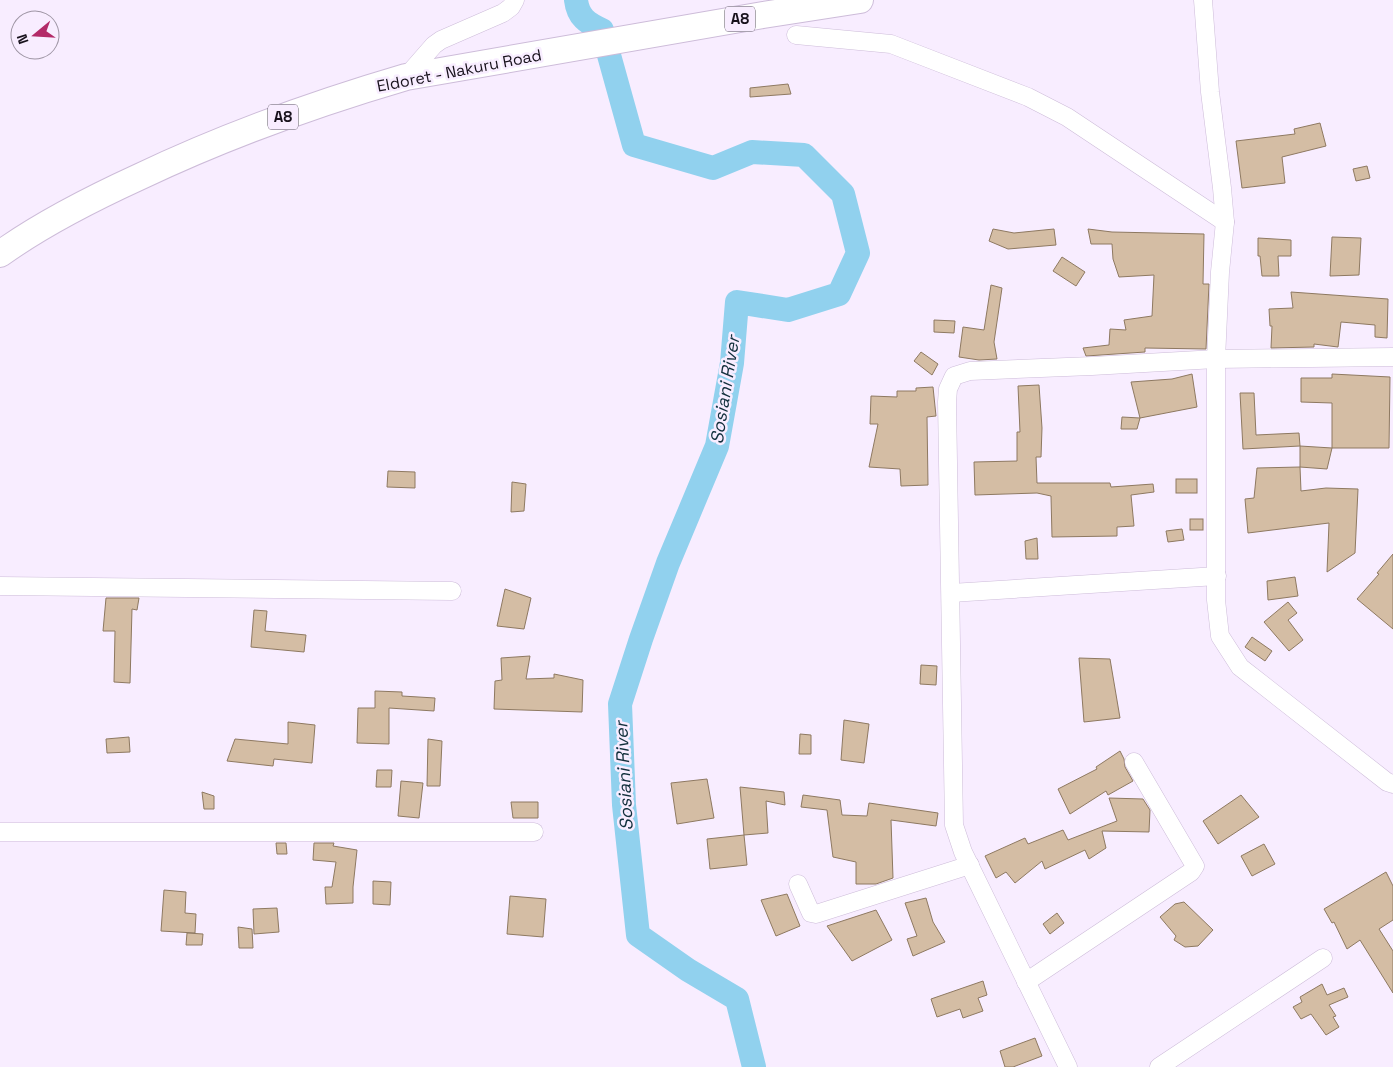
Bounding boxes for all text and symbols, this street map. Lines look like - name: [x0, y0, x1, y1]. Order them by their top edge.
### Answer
- road number: A8: [725, 6, 755, 32]
- north arrow: [10, 10, 60, 60]
- text: N: [13, 32, 33, 46]
- street label: Eldoret - Nakuru Road: [375, 44, 543, 97]
- road number: A8: [268, 104, 298, 130]
- water label: Sosiani River: [705, 332, 745, 446]
- water label: Sosiani River: [609, 719, 638, 831]

